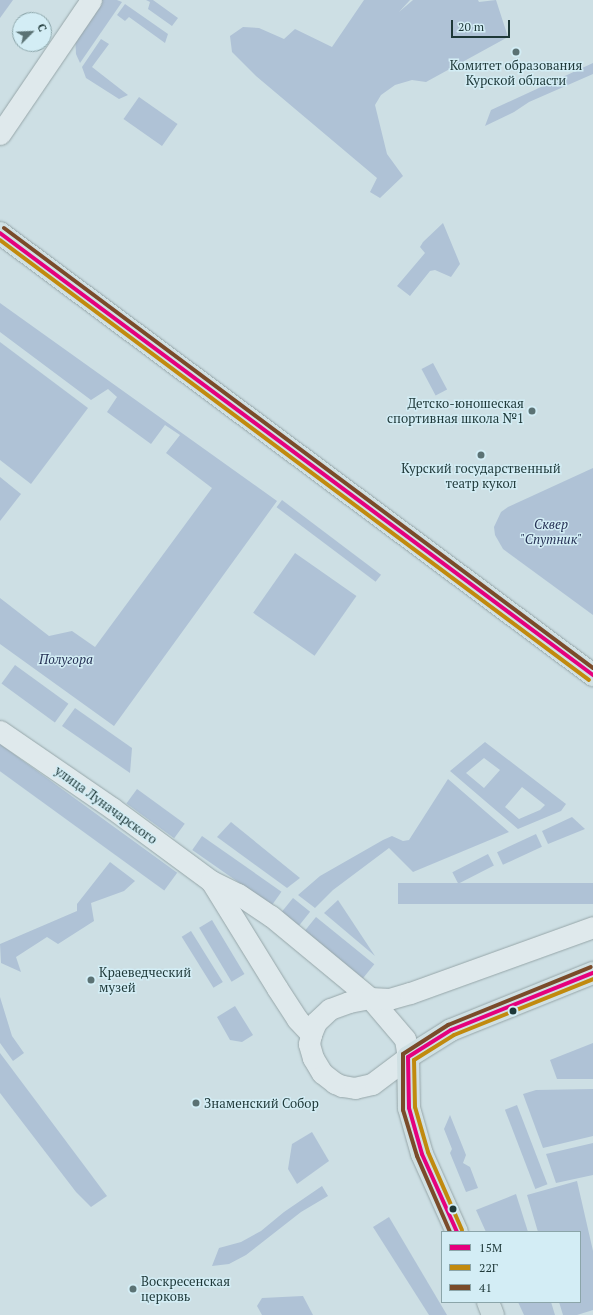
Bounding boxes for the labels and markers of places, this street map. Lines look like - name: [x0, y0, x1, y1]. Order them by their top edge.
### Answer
- marker: Комитет образования Курской области: [511, 47, 521, 57]
- place label: Комитет образования Курской области: [450, 58, 582, 89]
- place label: Детско-юношеская спортивная школа №1: [387, 396, 524, 427]
- marker: Детско-юношеская спортивная школа №1: [527, 406, 537, 416]
- marker: Курский государственный театр кукол: [476, 450, 486, 460]
- place label: Курский государственный театр кукол: [401, 461, 561, 492]
- place label: Краеведческий музей: [99, 965, 191, 996]
- marker: Краеведческий музей: [86, 975, 96, 985]
- unlabelled marker: [508, 1006, 518, 1016]
- place label: Знаменский Собор: [204, 1095, 319, 1111]
- marker: Знаменский Собор: [191, 1098, 201, 1108]
- unlabelled marker: [448, 1204, 458, 1214]
- place label: Воскресенская церковь: [141, 1274, 230, 1305]
- marker: Воскресенская церковь: [128, 1284, 138, 1294]

